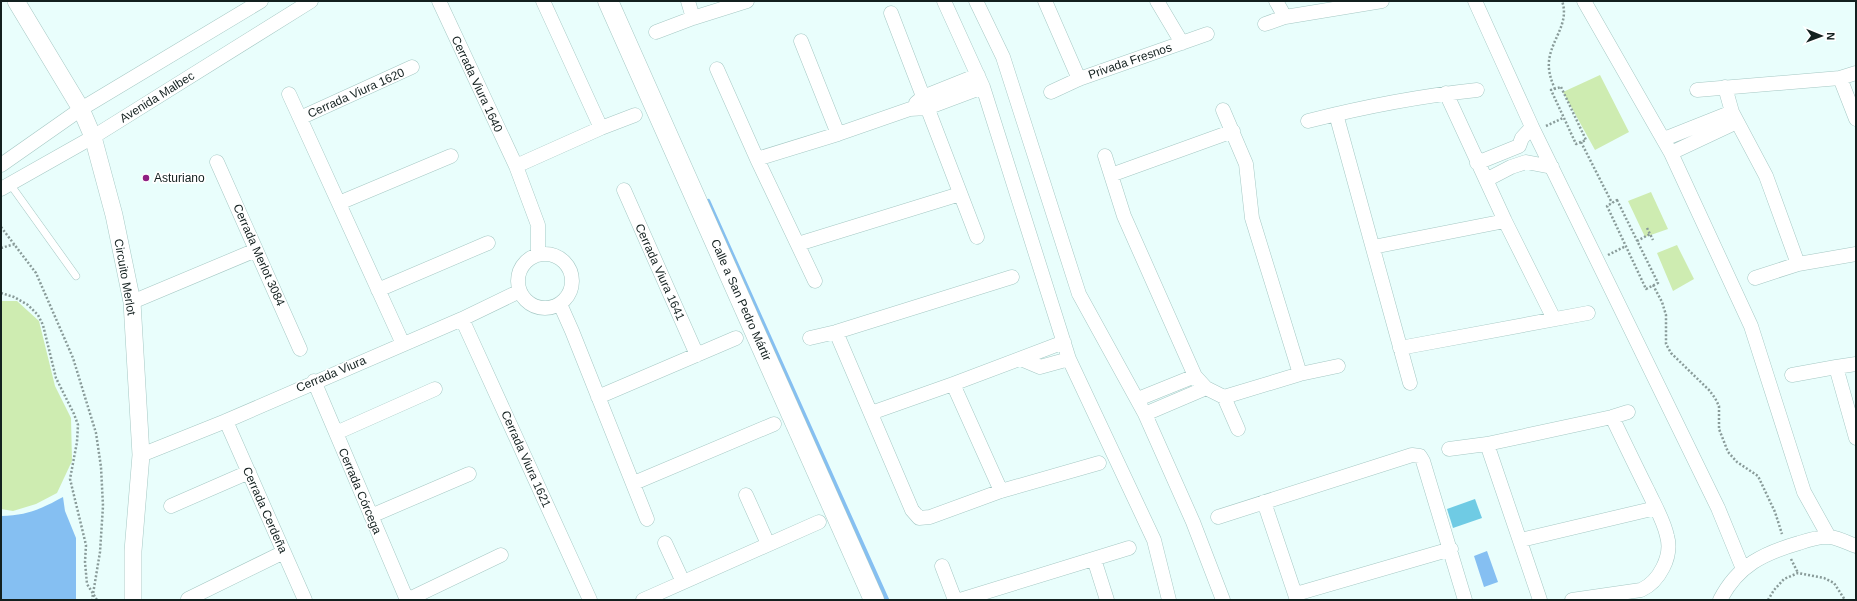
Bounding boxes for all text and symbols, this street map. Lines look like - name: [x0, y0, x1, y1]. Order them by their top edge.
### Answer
- north arrow: [1801, 16, 1841, 56]
- text: N: [1825, 32, 1837, 40]
- street label: Cerrada Viura 1640: [449, 34, 506, 135]
- street label: Privada Fresnos: [1086, 40, 1174, 82]
- street label: Cerrada Viura 1620: [305, 65, 407, 121]
- street label: Avenida Malbec: [117, 68, 197, 126]
- place label: Asturiano: [154, 171, 205, 185]
- marker: Asturiano: [141, 173, 151, 183]
- street label: Cerrada Merlot 3084: [230, 202, 288, 308]
- street label: Cerrada Viura 1641: [632, 221, 688, 323]
- street label: Calle a San Pedro Mártir: [708, 237, 774, 363]
- street label: Circuito Merlot: [111, 238, 139, 317]
- street label: Cerrada Viura: [294, 353, 368, 395]
- street label: Cerrada Viura 1621: [498, 408, 554, 510]
- street label: Cerrada Córcega: [336, 446, 385, 536]
- street label: Cerrada Cerdeña: [240, 465, 290, 555]

